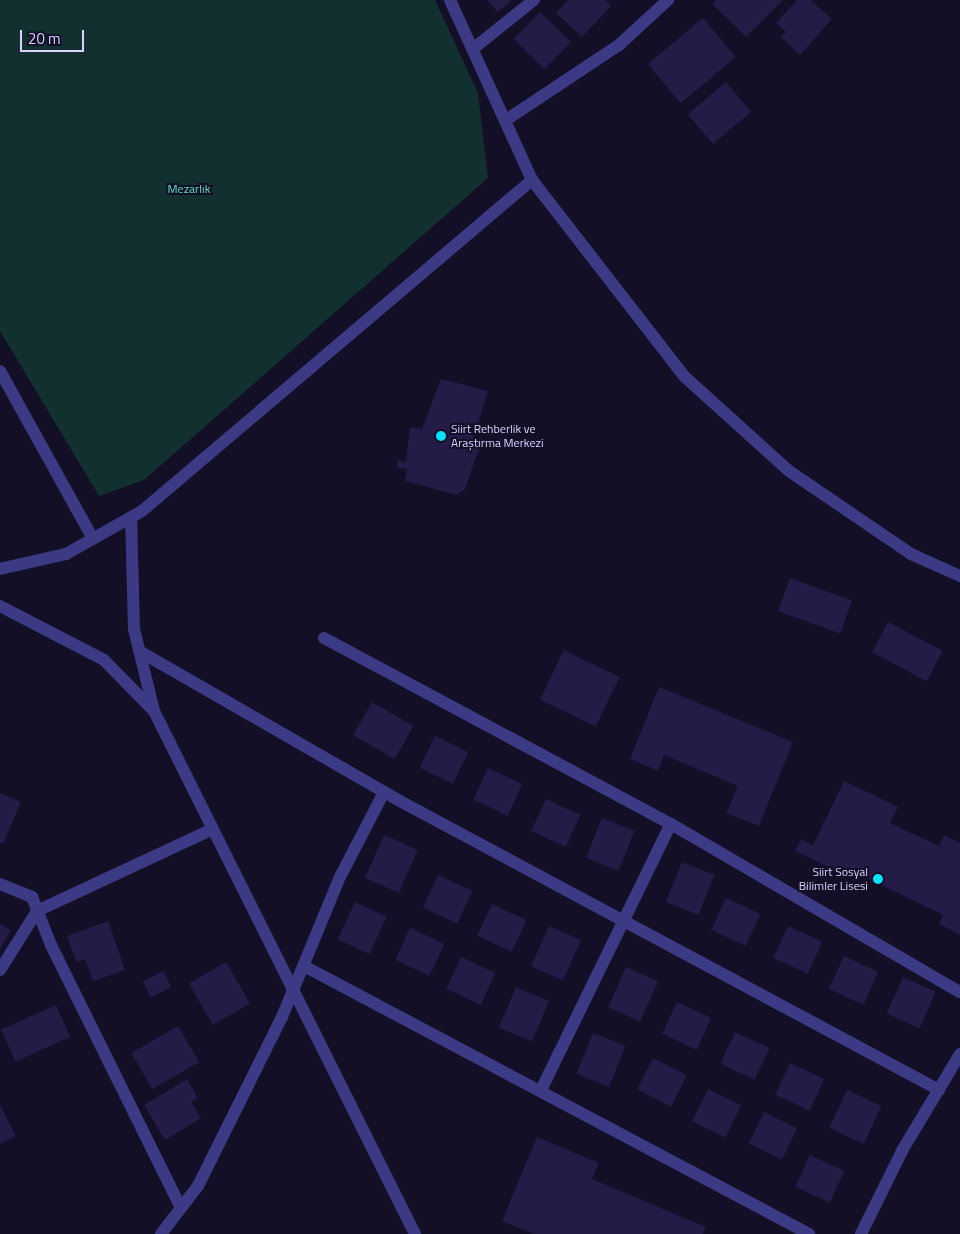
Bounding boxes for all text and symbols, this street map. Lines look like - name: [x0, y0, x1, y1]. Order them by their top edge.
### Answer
- scale bar: [22, 20, 86, 52]
- text: 20 m: [28, 27, 61, 50]
- park label: Mezarlık: [168, 182, 210, 196]
- place label: Siirt Rehberlik ve Araştırma Merkezi: [451, 422, 544, 450]
- marker: Siirt Rehberlik ve Araştırma Merkezi: [435, 430, 447, 442]
- place label: Siirt Sosyal Bilimler Lisesi: [799, 865, 868, 893]
- marker: Siirt Sosyal Bilimler Lisesi: [872, 873, 884, 885]

